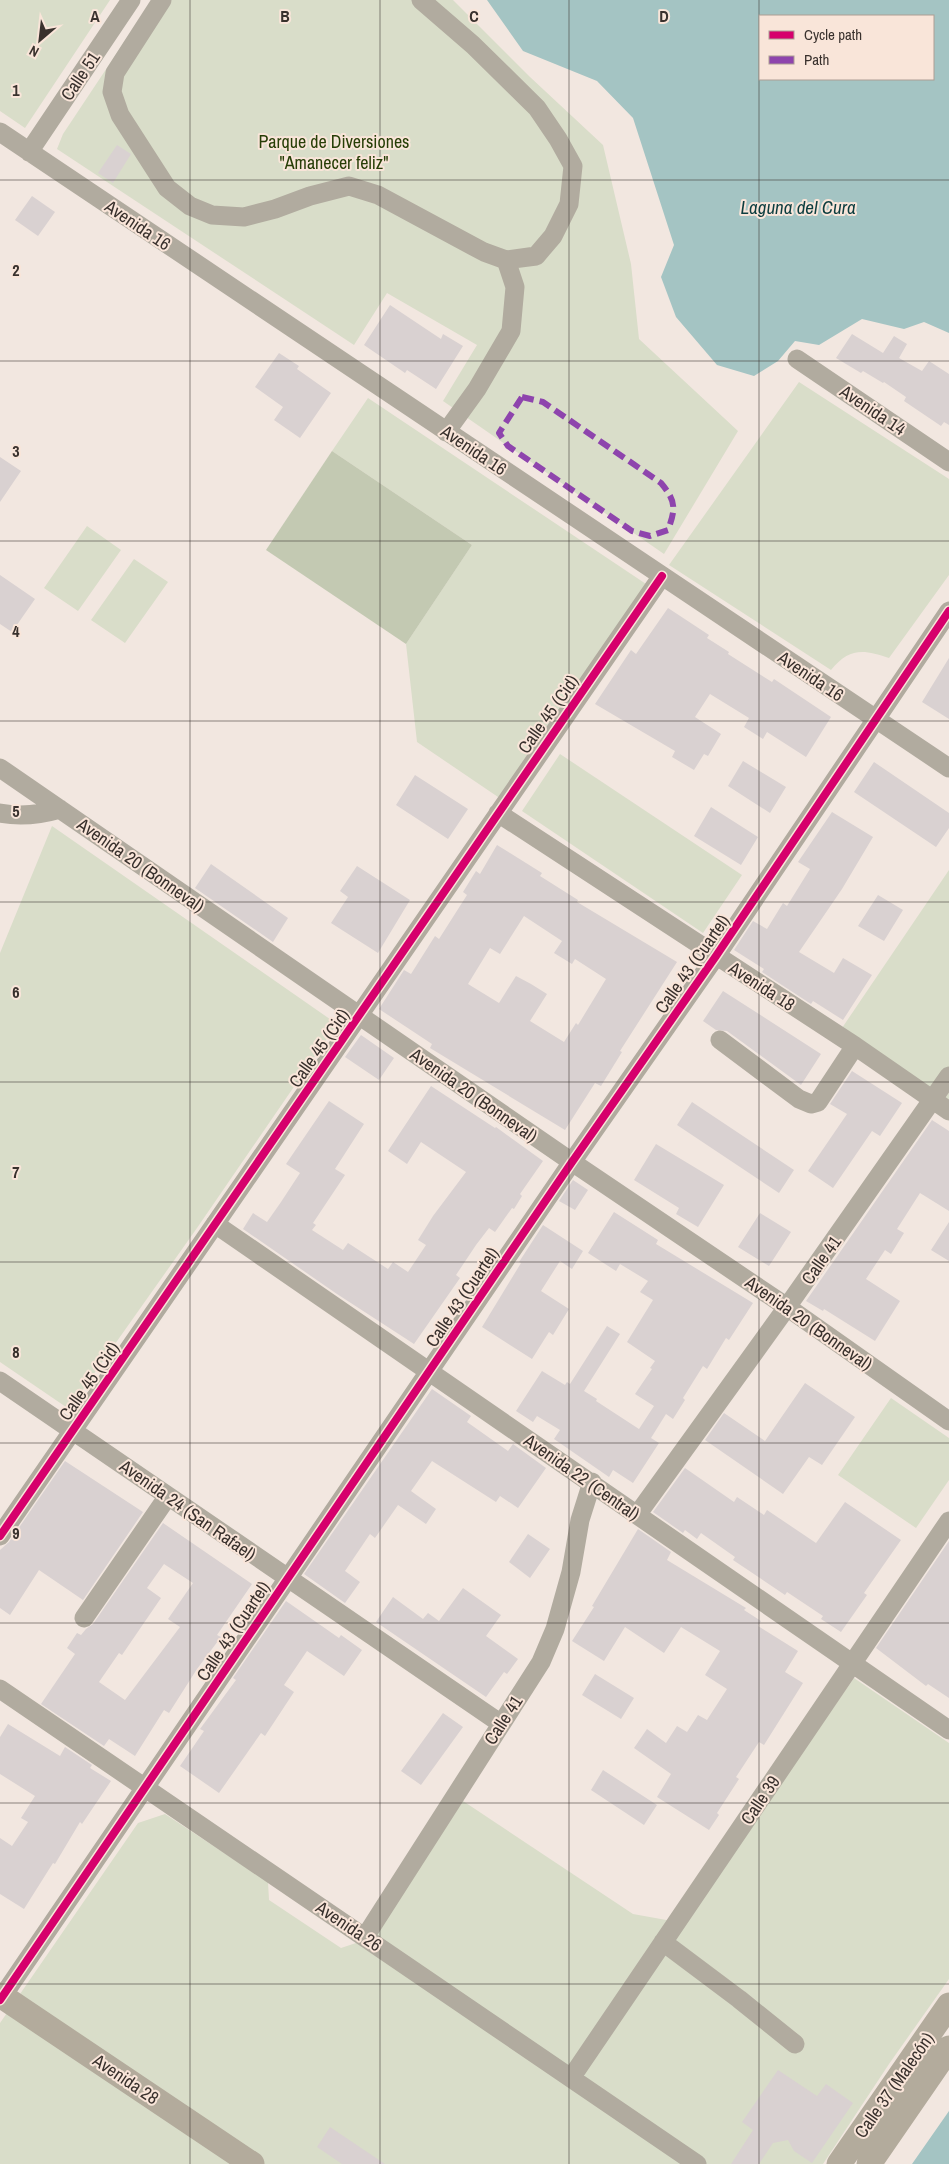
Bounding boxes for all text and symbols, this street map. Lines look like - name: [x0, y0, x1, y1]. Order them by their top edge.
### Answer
- text: A: [90, 5, 100, 27]
- text: B: [280, 5, 290, 27]
- text: C: [469, 5, 479, 27]
- text: D: [659, 5, 669, 27]
- north arrow: [15, 15, 65, 65]
- legend: [759, 15, 934, 80]
- text: Cycle path: [804, 24, 862, 45]
- text: N: [26, 42, 42, 61]
- street label: Calle 51: [54, 46, 106, 105]
- text: Path: [804, 49, 829, 70]
- text: 1: [12, 79, 20, 101]
- park label: Parque de Diversiones "Amanecer feliz": [259, 129, 409, 175]
- street label: Avenida 16: [99, 193, 176, 256]
- water label: Laguna del Cura: [740, 194, 856, 220]
- text: 2: [12, 259, 20, 281]
- street label: Avenida 14: [834, 378, 911, 441]
- street label: Avenida 16: [435, 418, 512, 481]
- text: 3: [12, 440, 20, 462]
- text: 4: [12, 620, 20, 642]
- street label: Avenida 16: [772, 644, 849, 707]
- street label: Calle 45 (Cid): [512, 669, 584, 758]
- text: 5: [12, 800, 20, 822]
- street label: Avenida 20 (Bonneval): [72, 811, 210, 918]
- street label: Calle 43 (Cuartel): [649, 909, 735, 1019]
- street label: Avenida 18: [723, 955, 800, 1017]
- text: 6: [12, 981, 20, 1003]
- street label: Calle 45 (Cid): [283, 1003, 355, 1092]
- street label: Avenida 20 (Bonneval): [405, 1041, 543, 1148]
- text: 7: [12, 1161, 20, 1183]
- street label: Calle 41: [795, 1230, 847, 1289]
- street label: Calle 43 (Cuartel): [419, 1242, 505, 1352]
- street label: Avenida 20 (Bonneval): [740, 1269, 878, 1376]
- street label: Calle 45 (Cid): [53, 1336, 125, 1425]
- text: 8: [12, 1341, 20, 1363]
- street label: Avenida 22 (Central): [518, 1427, 645, 1526]
- street label: Avenida 24 (San Rafael): [114, 1453, 261, 1567]
- text: 9: [12, 1522, 20, 1544]
- street label: Calle 43 (Cuartel): [190, 1576, 276, 1686]
- street label: Calle 41: [478, 1690, 529, 1750]
- street label: Calle 39: [734, 1771, 786, 1829]
- street label: Avenida 26: [310, 1894, 387, 1957]
- street label: Calle 37 (Malecón): [848, 2027, 940, 2143]
- street label: Avenida 28: [87, 2047, 164, 2110]

